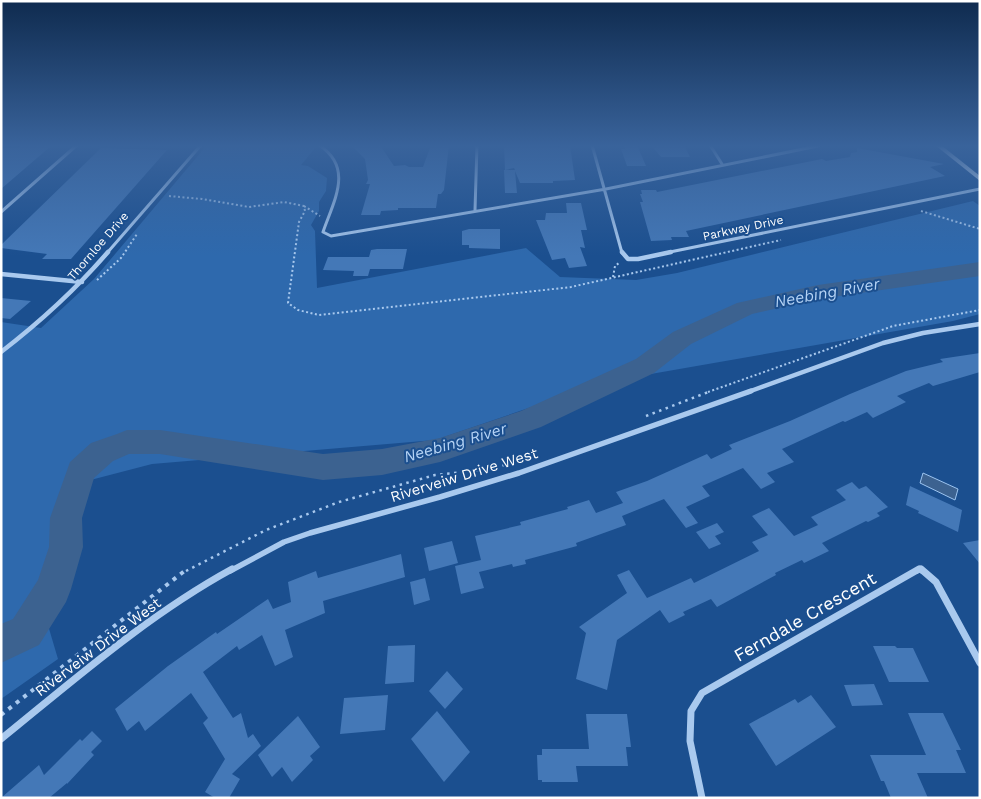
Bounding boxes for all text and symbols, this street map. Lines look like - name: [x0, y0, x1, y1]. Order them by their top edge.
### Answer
- street label: Thornloe Drive: [65, 209, 131, 283]
- street label: Parkway Drive: [701, 213, 785, 243]
- water label: Neebing River: [773, 274, 882, 311]
- water label: Neebing River: [401, 419, 510, 466]
- street label: Riverveiw Drive West: [388, 444, 540, 506]
- street label: Ferndale Crescent: [730, 567, 880, 666]
- street label: Riverveiw Drive West: [31, 593, 165, 700]

